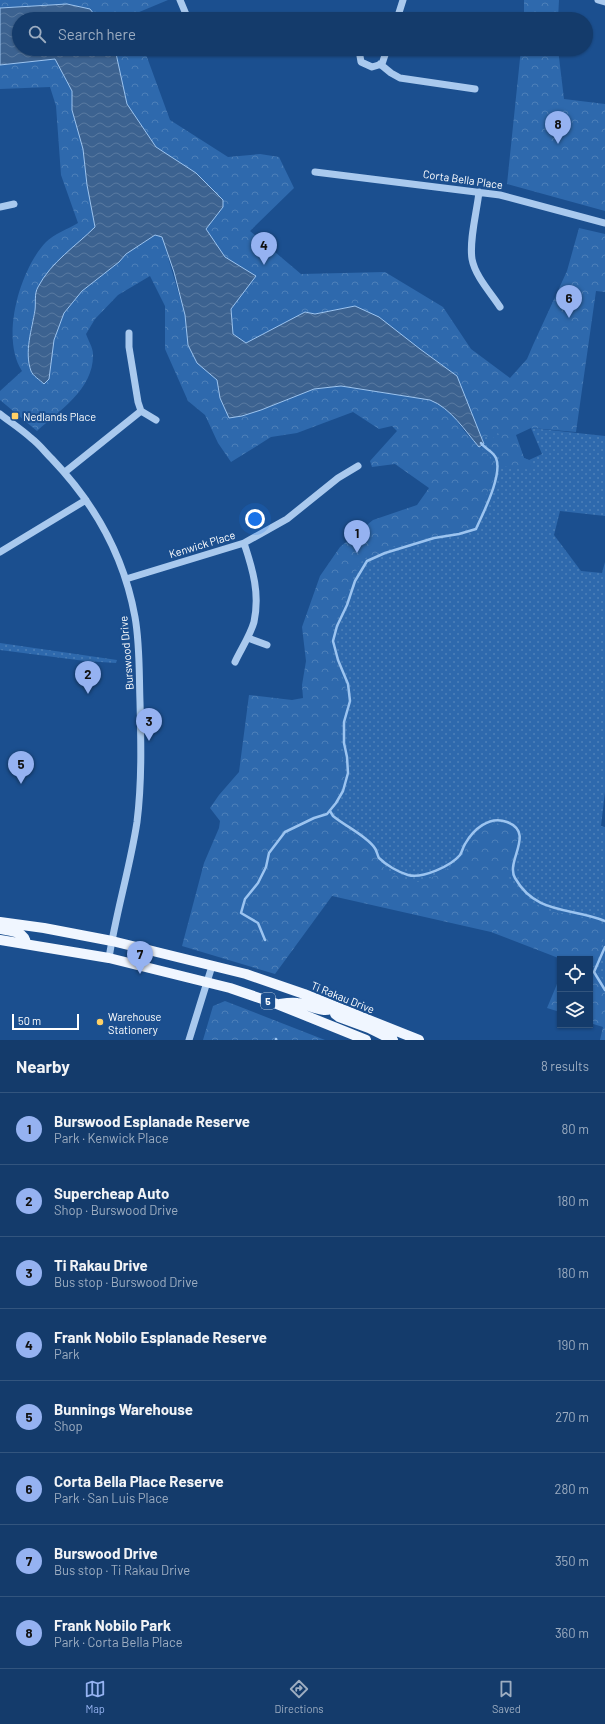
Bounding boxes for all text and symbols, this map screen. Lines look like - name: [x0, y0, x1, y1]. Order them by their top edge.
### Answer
- search box: [12, 12, 593, 56]
- icon: search: [26, 23, 48, 45]
- text: Search here: [58, 25, 136, 43]
- pin: 8: [545, 111, 571, 144]
- street label: Corta Bella Place: [422, 167, 504, 191]
- pin: 4: [251, 232, 277, 265]
- pin: 6: [556, 285, 582, 318]
- place label: Nedlands Place: [23, 410, 96, 423]
- marker: Nedlands Place: [10, 411, 20, 421]
- your location: [245, 509, 265, 529]
- pin: 1: [344, 520, 370, 553]
- street label: Kenwick Place: [167, 528, 237, 560]
- street label: Burswood Drive: [116, 615, 136, 690]
- pin: 2: [75, 661, 101, 694]
- pin: 3: [136, 708, 162, 741]
- pin: 5: [8, 751, 34, 784]
- pin: 7: [127, 941, 153, 974]
- map controls: [557, 956, 593, 1028]
- button: locate: [557, 956, 593, 992]
- street label: Ti Rakau Drive: [309, 978, 377, 1016]
- button: layers: [557, 992, 593, 1028]
- road number: 5: [261, 993, 275, 1009]
- place label: Warehouse Stationery: [108, 1010, 162, 1036]
- scale bar: [12, 1012, 79, 1031]
- text: 50 m: [18, 1014, 41, 1027]
- marker: Warehouse Stationery: [95, 1017, 105, 1027]
- text: Nearby: [16, 1056, 70, 1076]
- text: 8 results: [541, 1058, 589, 1074]
- text: Burswood Esplanade Reserve: [54, 1112, 250, 1130]
- text: 1: [27, 1121, 31, 1137]
- text: 80 m: [562, 1121, 589, 1137]
- text: Park · Kenwick Place: [54, 1130, 169, 1146]
- text: Supercheap Auto: [54, 1184, 169, 1202]
- text: 2: [25, 1193, 33, 1209]
- text: 180 m: [557, 1193, 589, 1209]
- text: Shop · Burswood Drive: [54, 1202, 178, 1218]
- text: Ti Rakau Drive: [54, 1256, 148, 1274]
- text: 3: [25, 1265, 33, 1281]
- text: 180 m: [557, 1265, 589, 1281]
- text: Bus stop · Burswood Drive: [54, 1274, 198, 1290]
- text: Frank Nobilo Esplanade Reserve: [54, 1328, 267, 1346]
- text: 4: [25, 1337, 33, 1353]
- text: 190 m: [557, 1337, 589, 1353]
- text: Park: [54, 1346, 80, 1362]
- text: Bunnings Warehouse: [54, 1400, 193, 1418]
- text: 5: [25, 1409, 33, 1425]
- text: 270 m: [555, 1409, 589, 1425]
- text: Shop: [54, 1418, 83, 1434]
- text: Corta Bella Place Reserve: [54, 1472, 224, 1490]
- text: 6: [26, 1481, 32, 1497]
- text: 280 m: [555, 1481, 589, 1497]
- text: Park · San Luis Place: [54, 1490, 169, 1506]
- text: Burswood Drive: [54, 1544, 158, 1562]
- text: 7: [26, 1553, 32, 1569]
- text: 350 m: [555, 1553, 589, 1569]
- text: Bus stop · Ti Rakau Drive: [54, 1562, 190, 1578]
- text: Frank Nobilo Park: [54, 1616, 171, 1634]
- text: 8: [25, 1625, 33, 1641]
- text: 360 m: [555, 1625, 589, 1641]
- text: Park · Corta Bella Place: [54, 1634, 183, 1650]
- tab: Map: [84, 1678, 106, 1715]
- tab: Directions: [274, 1678, 324, 1715]
- tab: Saved: [492, 1678, 521, 1715]

